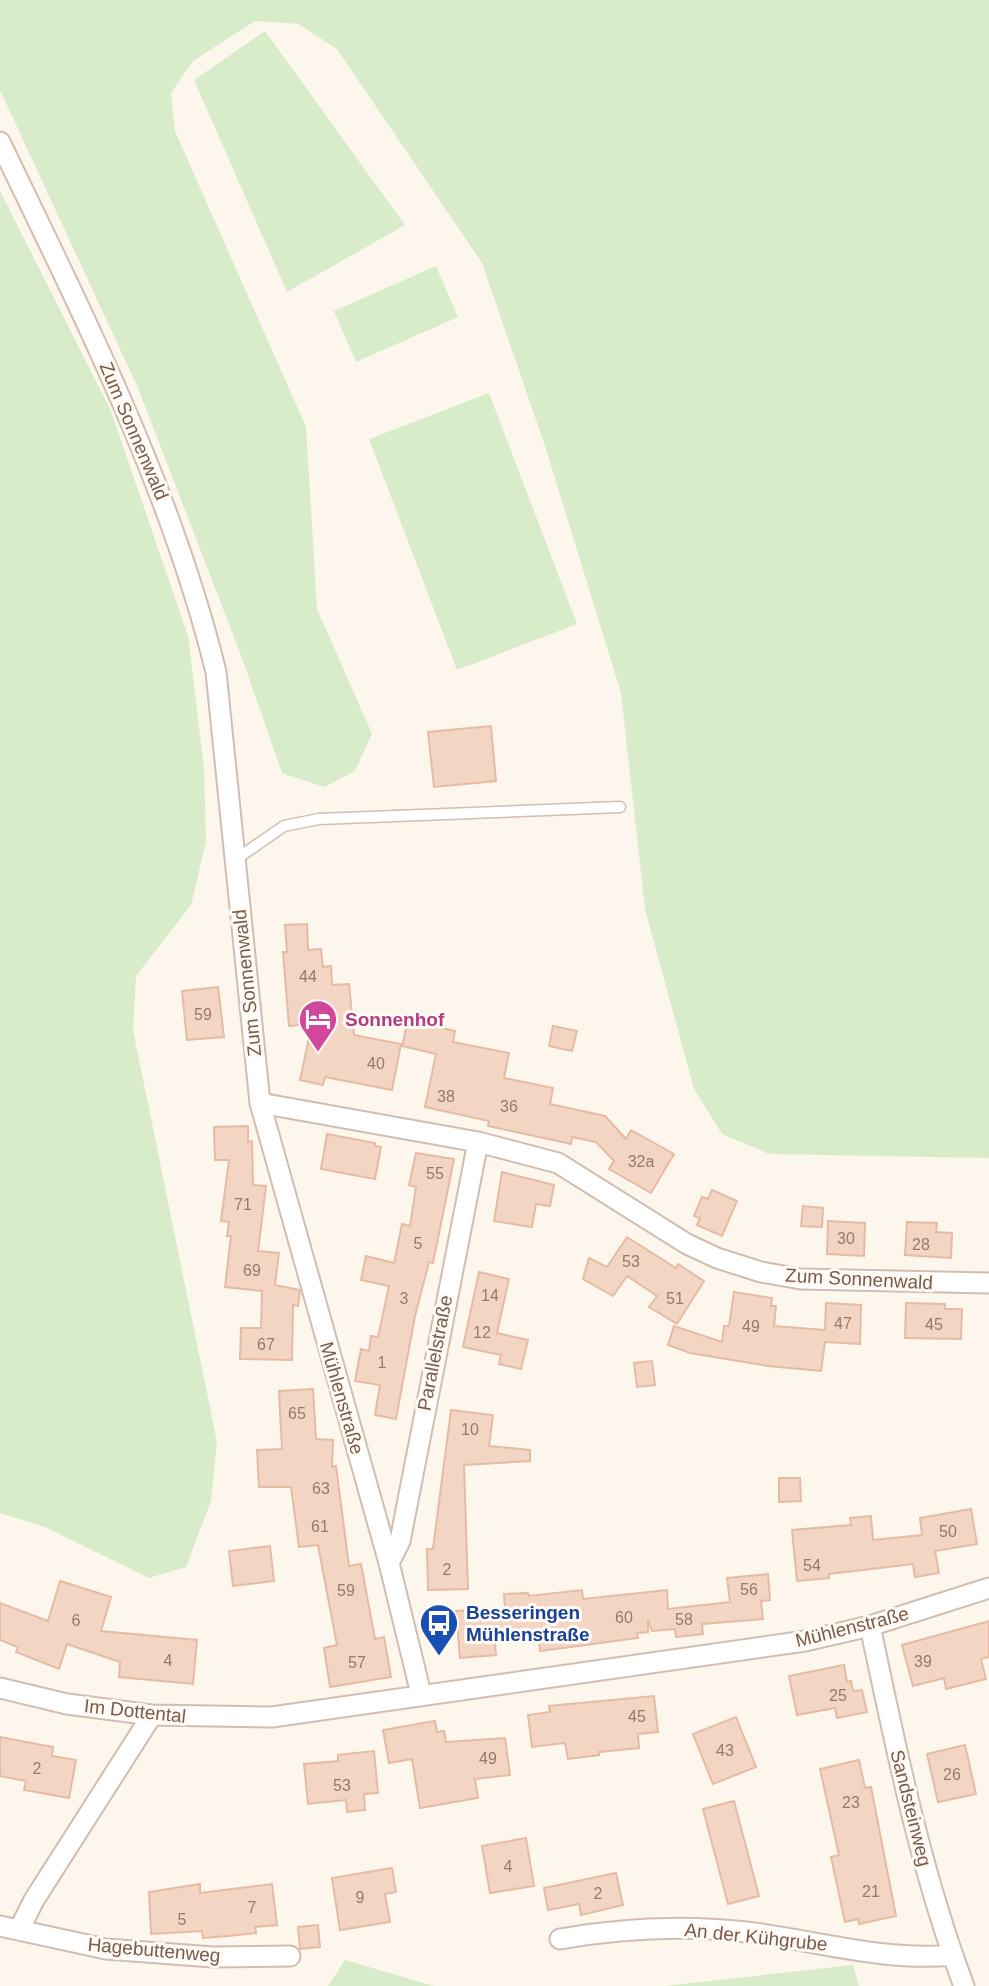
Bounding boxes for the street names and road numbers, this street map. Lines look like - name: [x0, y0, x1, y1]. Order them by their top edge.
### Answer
- street label: Zum Sonnenwald: [95, 359, 173, 503]
- street label: Zum Sonnenwald: [229, 908, 265, 1058]
- street label: Zum Sonnenwald: [785, 1265, 933, 1293]
- street label: Parallelstraße: [414, 1293, 456, 1413]
- street label: Mühlenstraße: [316, 1339, 368, 1457]
- street label: Mühlenstraße: [793, 1603, 911, 1651]
- street label: Im Dottental: [83, 1695, 187, 1727]
- street label: Sandsteinweg: [886, 1748, 936, 1868]
- street label: An der Kühgrube: [683, 1919, 829, 1955]
- street label: Hagebuttenweg: [87, 1934, 221, 1966]

